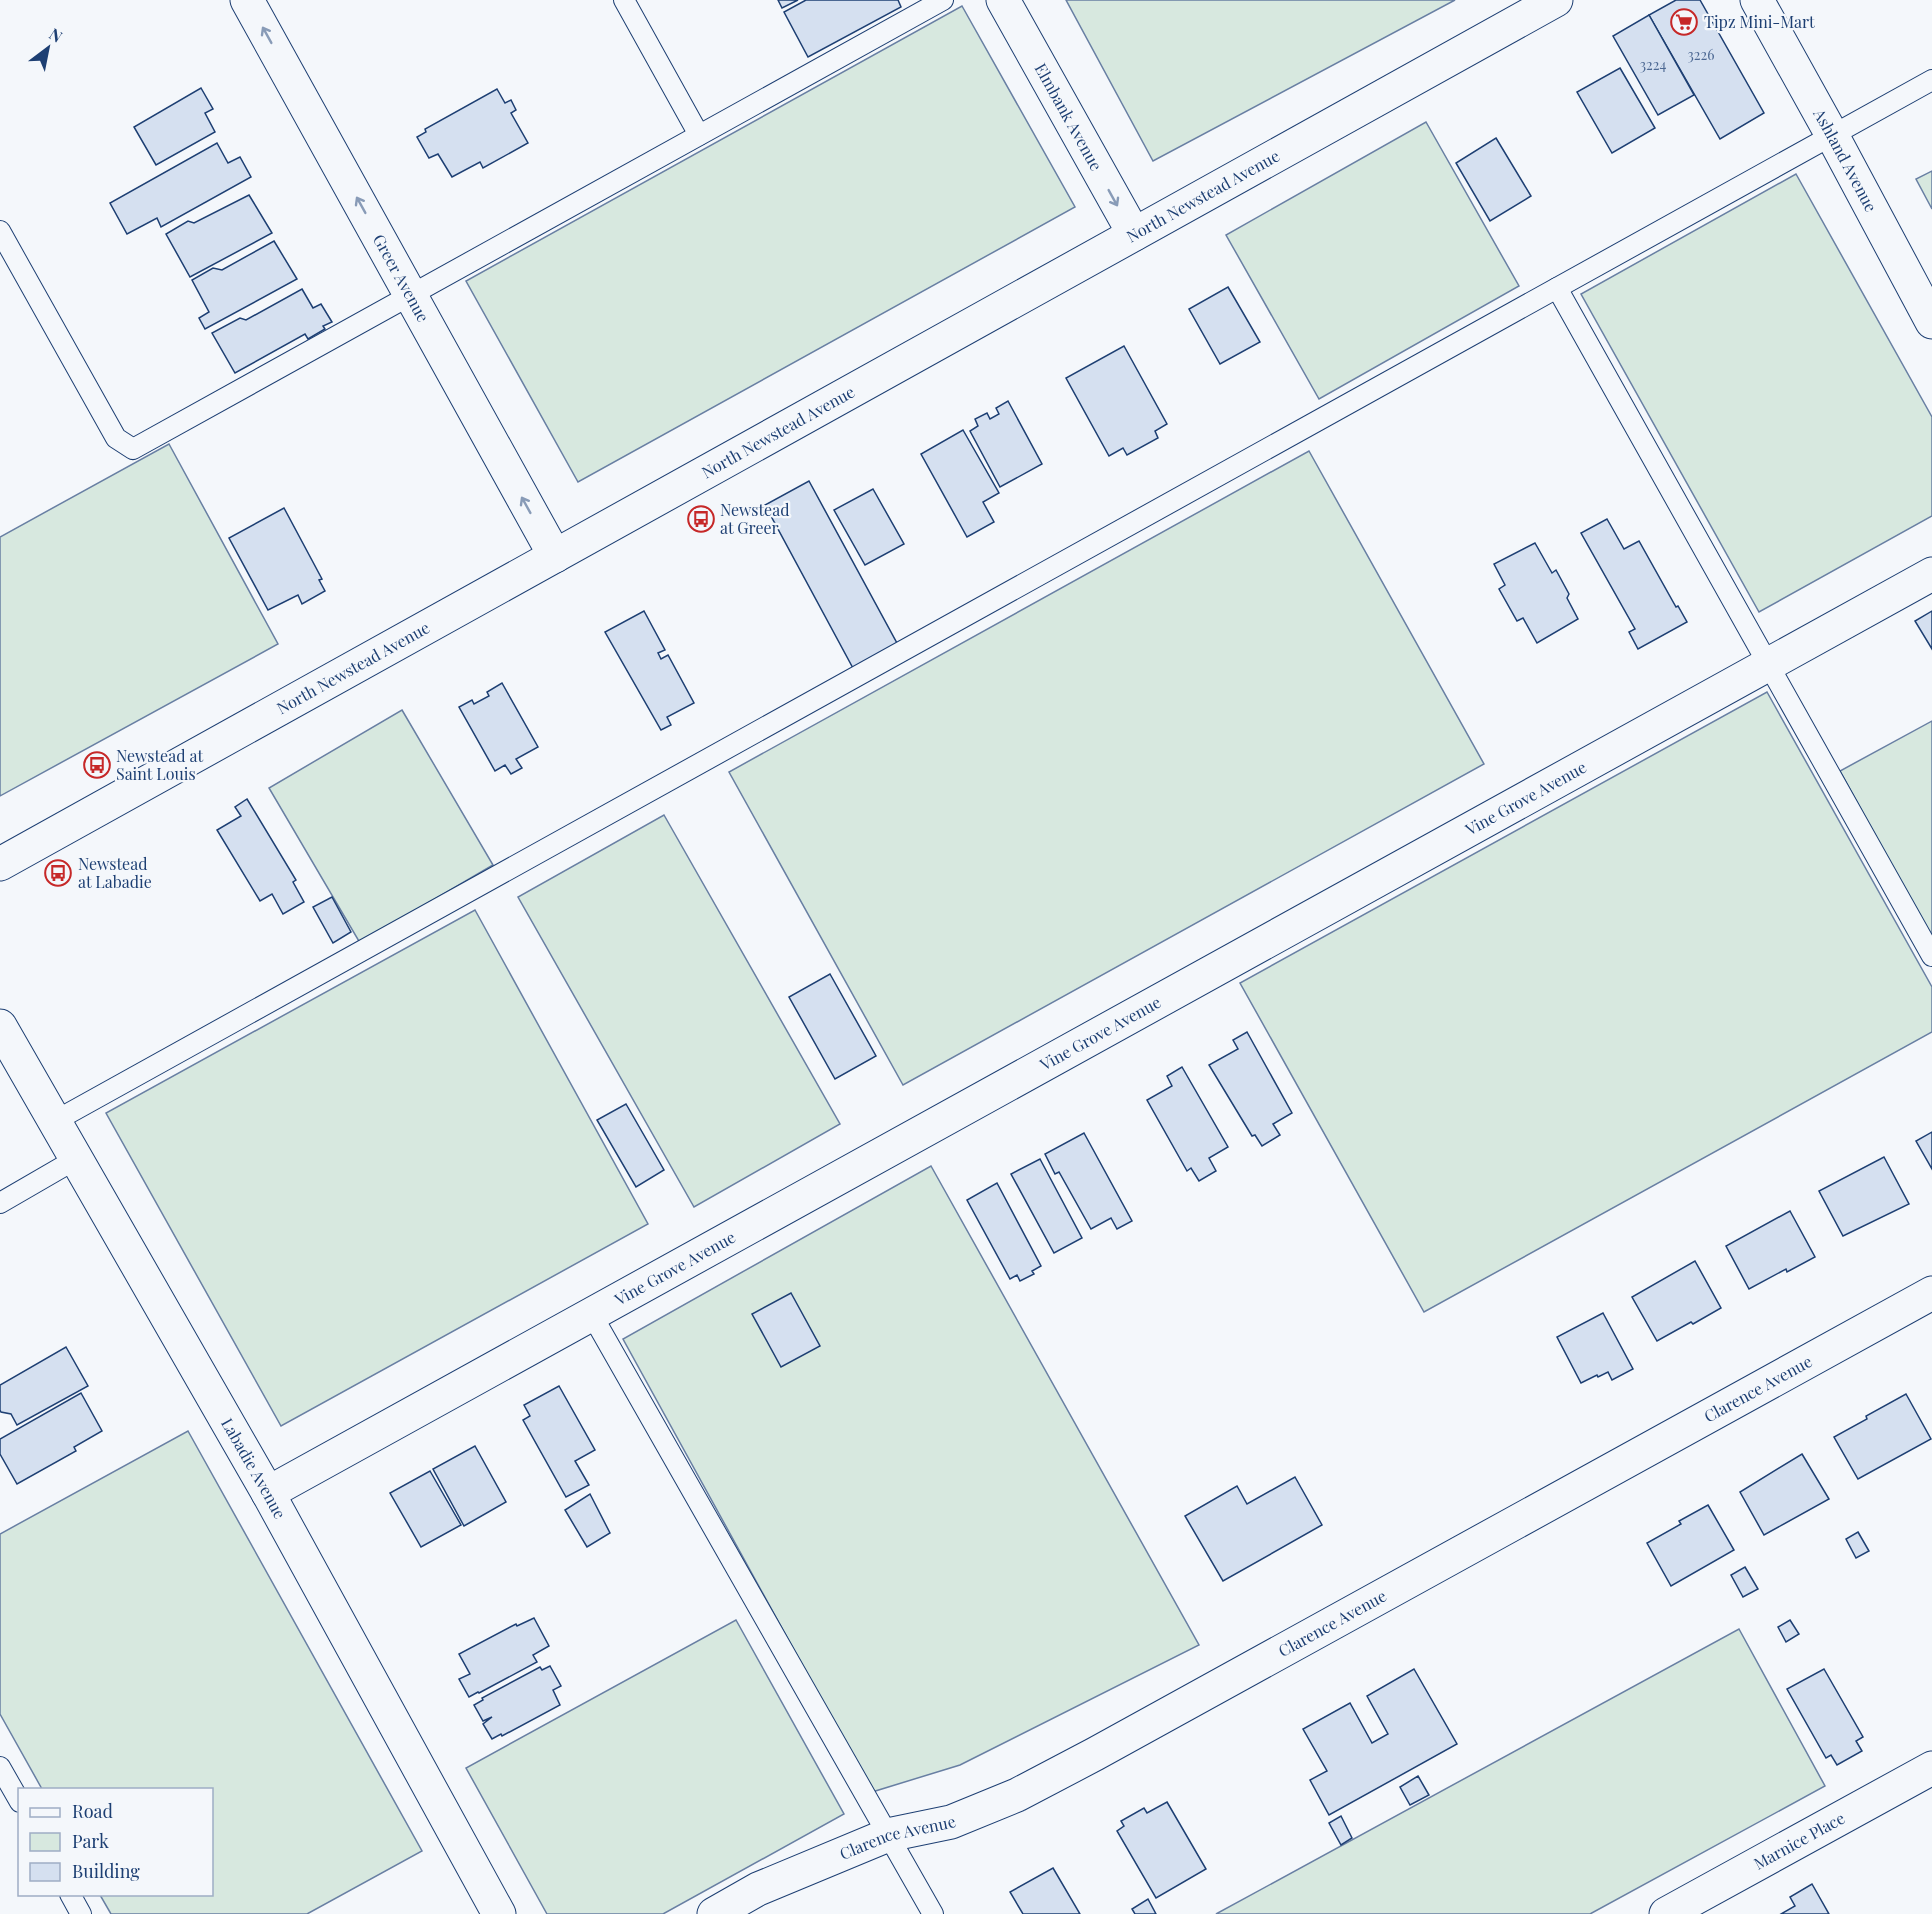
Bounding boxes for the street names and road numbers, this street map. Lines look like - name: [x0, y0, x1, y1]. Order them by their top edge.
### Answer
- street label: Elmbank Avenue: [1030, 59, 1107, 174]
- street label: Ashland Avenue: [1809, 104, 1882, 215]
- street label: North Newstead Avenue: [1123, 145, 1283, 246]
- street label: Greer Avenue: [369, 230, 434, 326]
- street label: North Newstead Avenue: [698, 381, 858, 482]
- street label: North Newstead Avenue: [273, 617, 433, 718]
- street label: Vine Grove Avenue: [1461, 756, 1590, 840]
- street label: Vine Grove Avenue: [1035, 991, 1164, 1075]
- street label: Vine Grove Avenue: [610, 1226, 739, 1310]
- street label: Clarence Avenue: [1700, 1350, 1815, 1427]
- street label: Labadie Avenue: [217, 1414, 291, 1522]
- street label: Clarence Avenue: [1274, 1585, 1390, 1661]
- street label: Marnice Place: [1750, 1807, 1848, 1874]
- street label: Clarence Avenue: [836, 1810, 959, 1864]

